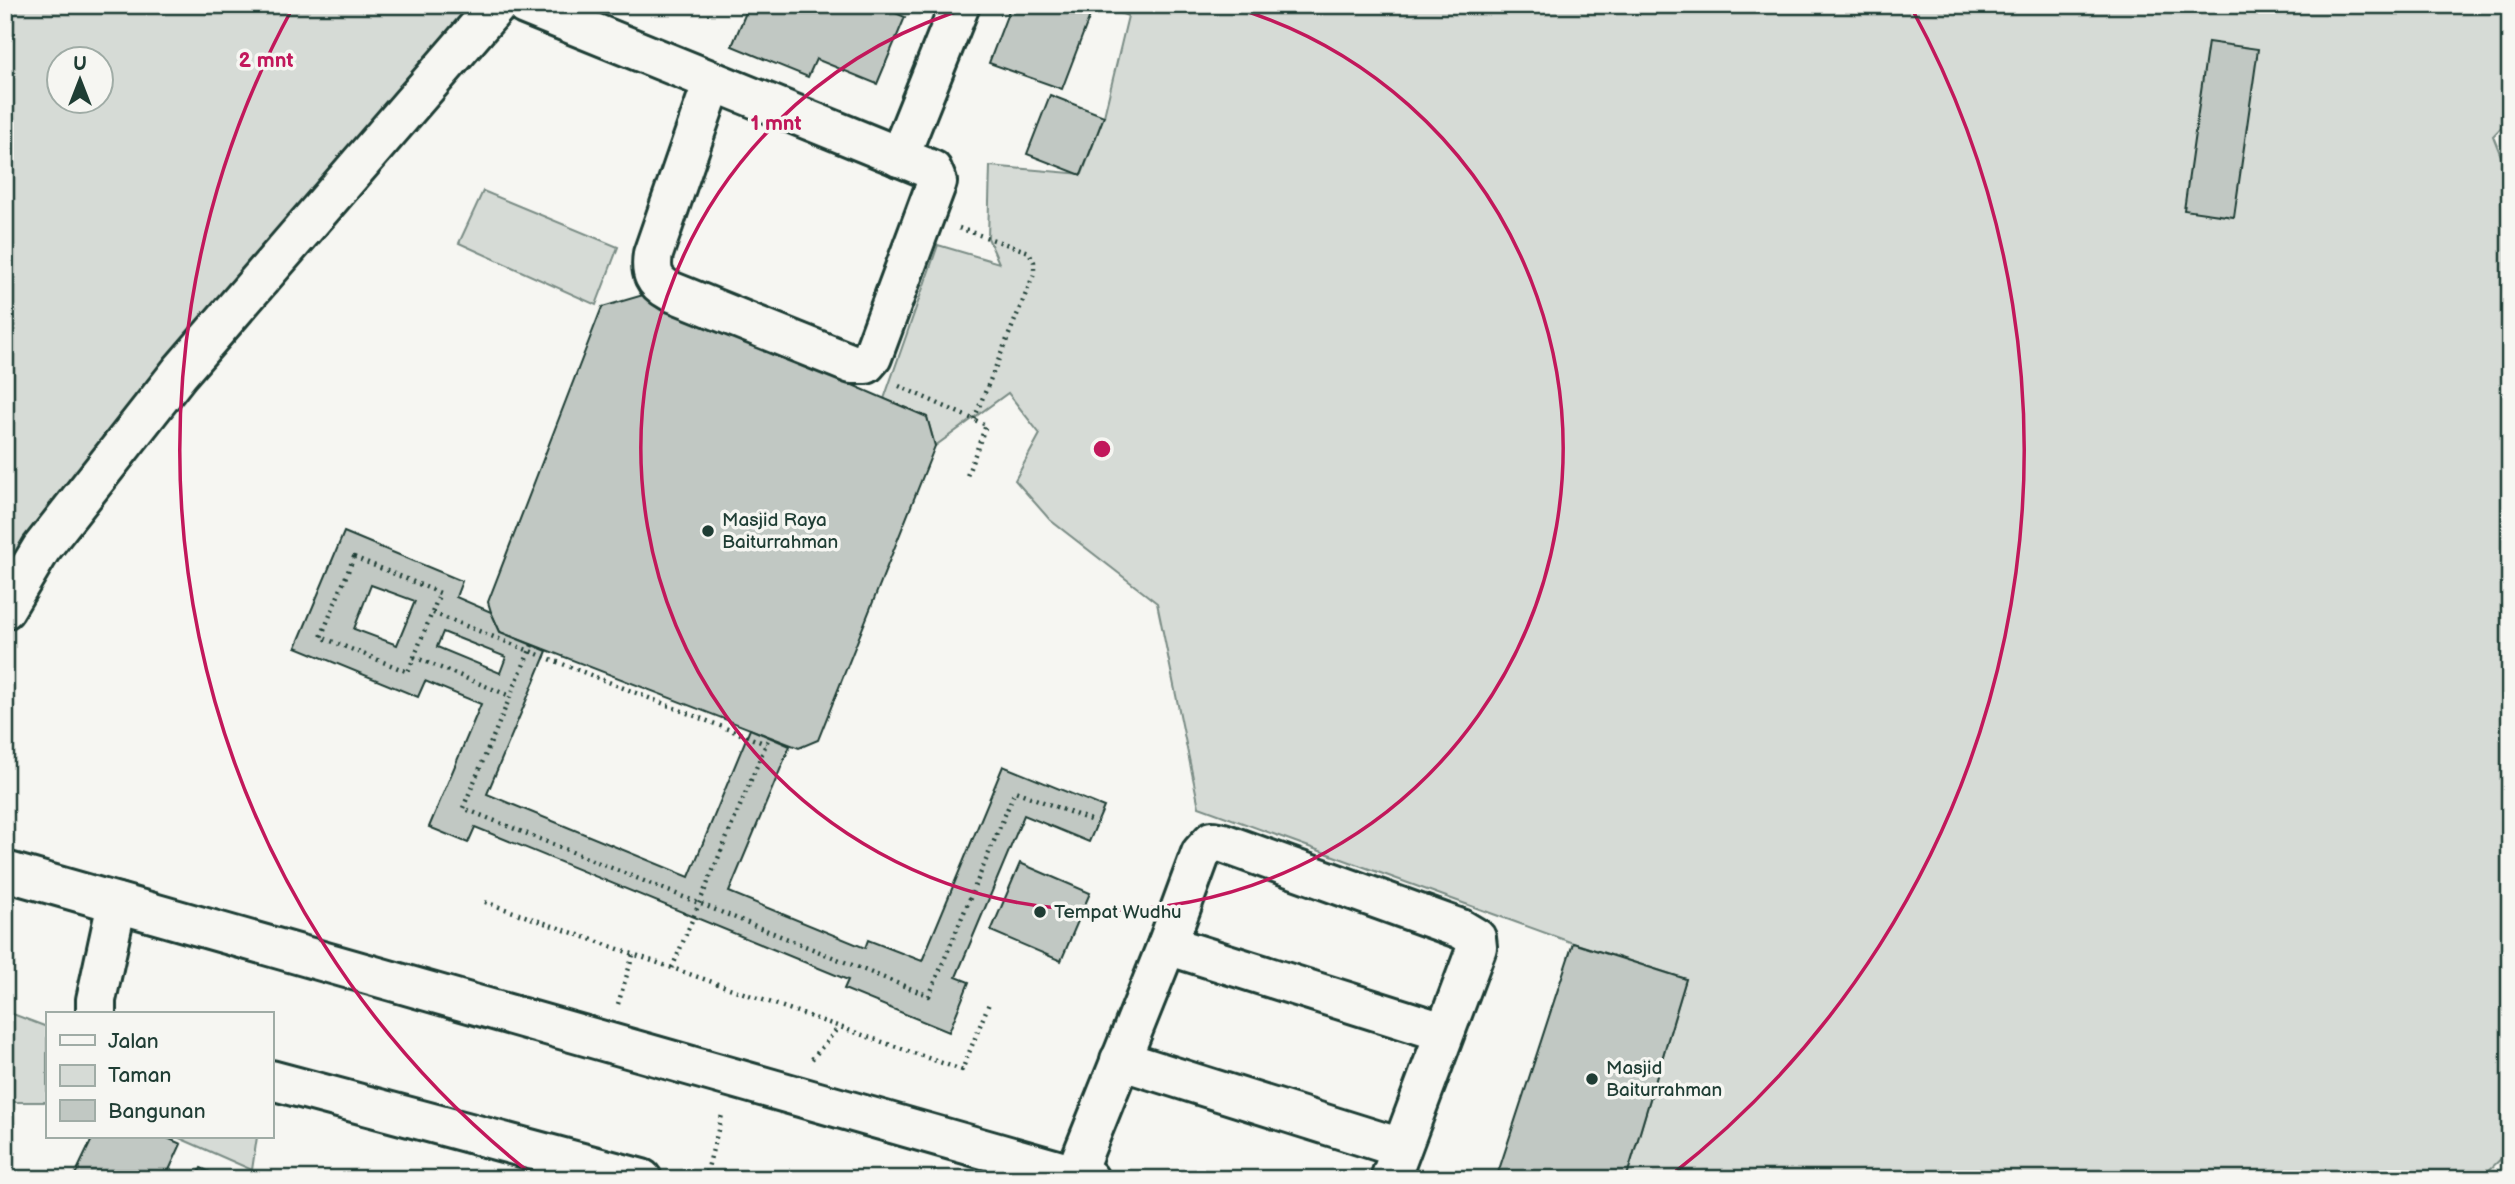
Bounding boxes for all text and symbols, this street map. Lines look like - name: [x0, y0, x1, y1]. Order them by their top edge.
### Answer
- north arrow: [46, 46, 116, 116]
- text: 2 mnt: [239, 48, 293, 73]
- text: U: [73, 53, 87, 76]
- text: 1 mnt: [750, 111, 802, 136]
- centre of rings: [1090, 437, 1114, 461]
- place label: Masjid Raya Baiturrahman: [722, 509, 838, 554]
- marker: Masjid Raya Baiturrahman: [700, 523, 716, 539]
- place label: Tempat Wudhu: [1054, 901, 1182, 924]
- marker: Tempat Wudhu: [1032, 904, 1048, 920]
- legend: [46, 1012, 273, 1138]
- text: Jalan: [108, 1029, 159, 1054]
- place label: Masjid Baiturrahman: [1606, 1057, 1722, 1102]
- text: Taman: [108, 1063, 171, 1088]
- marker: Masjid Baiturrahman: [1584, 1071, 1600, 1087]
- text: Bangunan: [108, 1099, 206, 1124]

